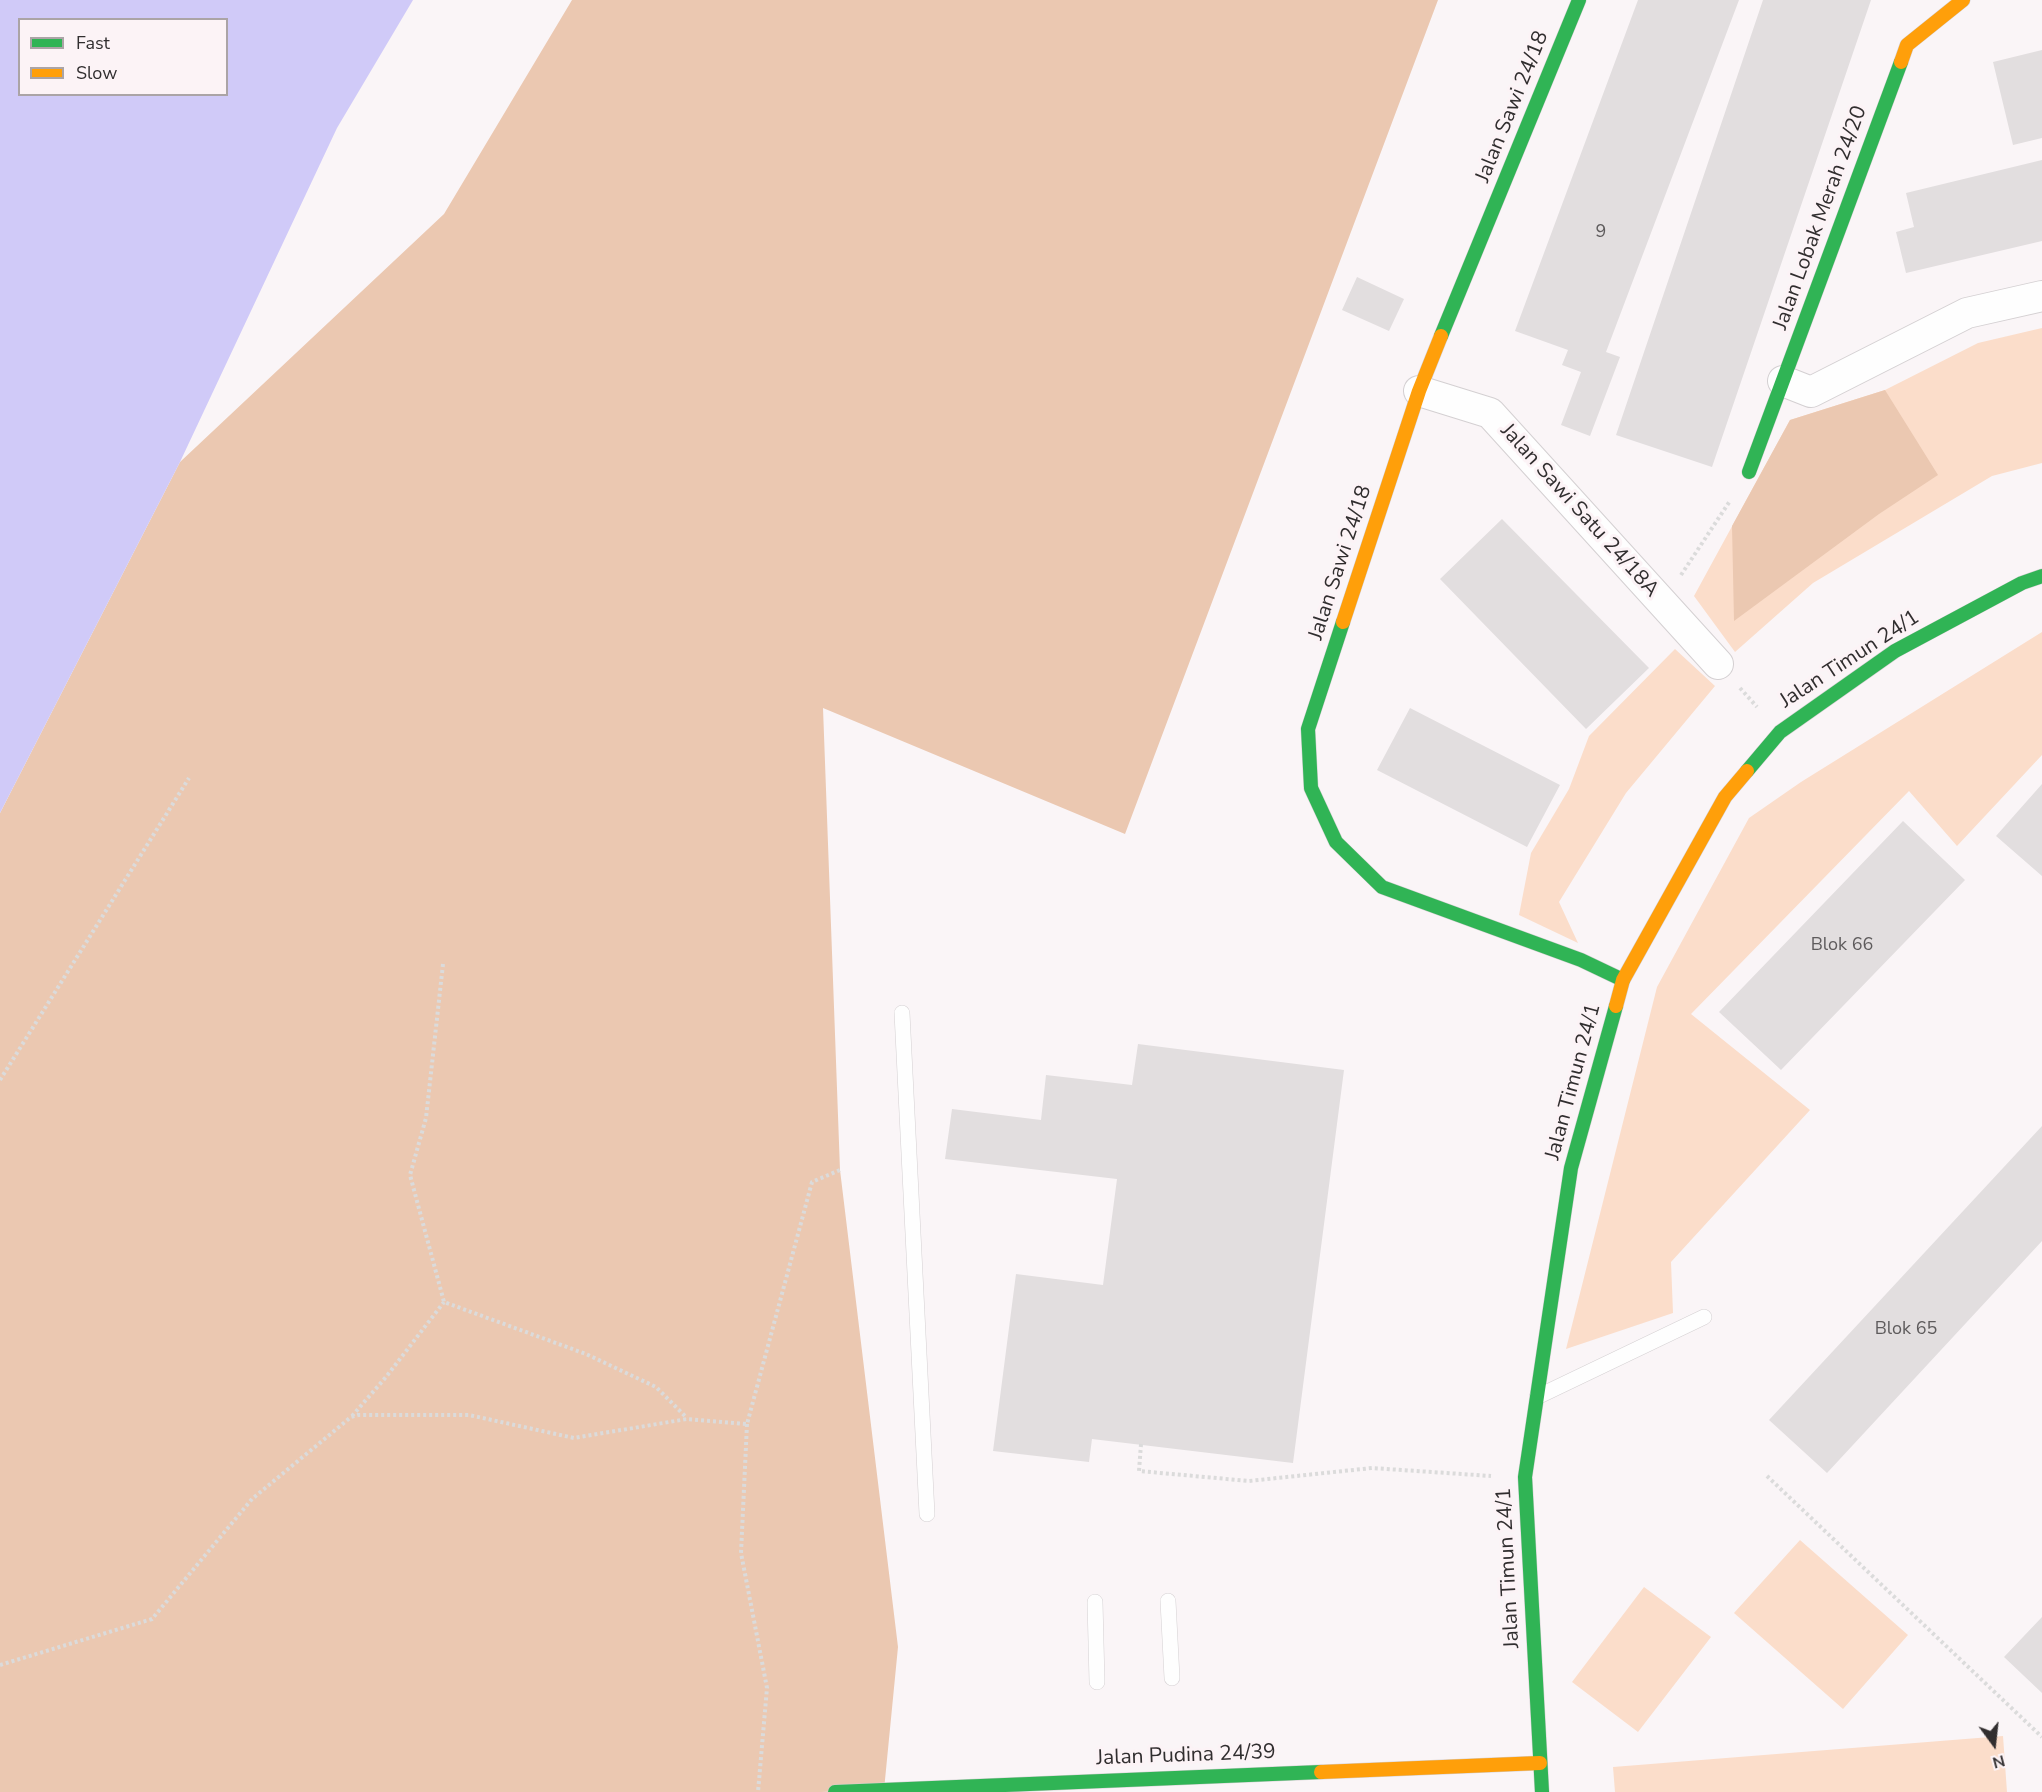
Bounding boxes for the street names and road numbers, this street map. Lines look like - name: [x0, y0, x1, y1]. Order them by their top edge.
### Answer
- street label: Jalan Sawi 24/18: [1471, 28, 1555, 186]
- street label: Jalan Lobak Merah 24/20: [1769, 103, 1873, 333]
- street label: Jalan Sawi Satu 24/18A: [1494, 419, 1664, 603]
- street label: Jalan Sawi 24/18: [1304, 483, 1378, 643]
- street label: Jalan Timun 24/1: [1776, 606, 1924, 714]
- street label: Jalan Timun 24/1: [1541, 1001, 1607, 1163]
- street label: Jalan Timun 24/1: [1492, 1487, 1526, 1649]
- street label: Jalan Pudina 24/39: [1096, 1740, 1276, 1772]

